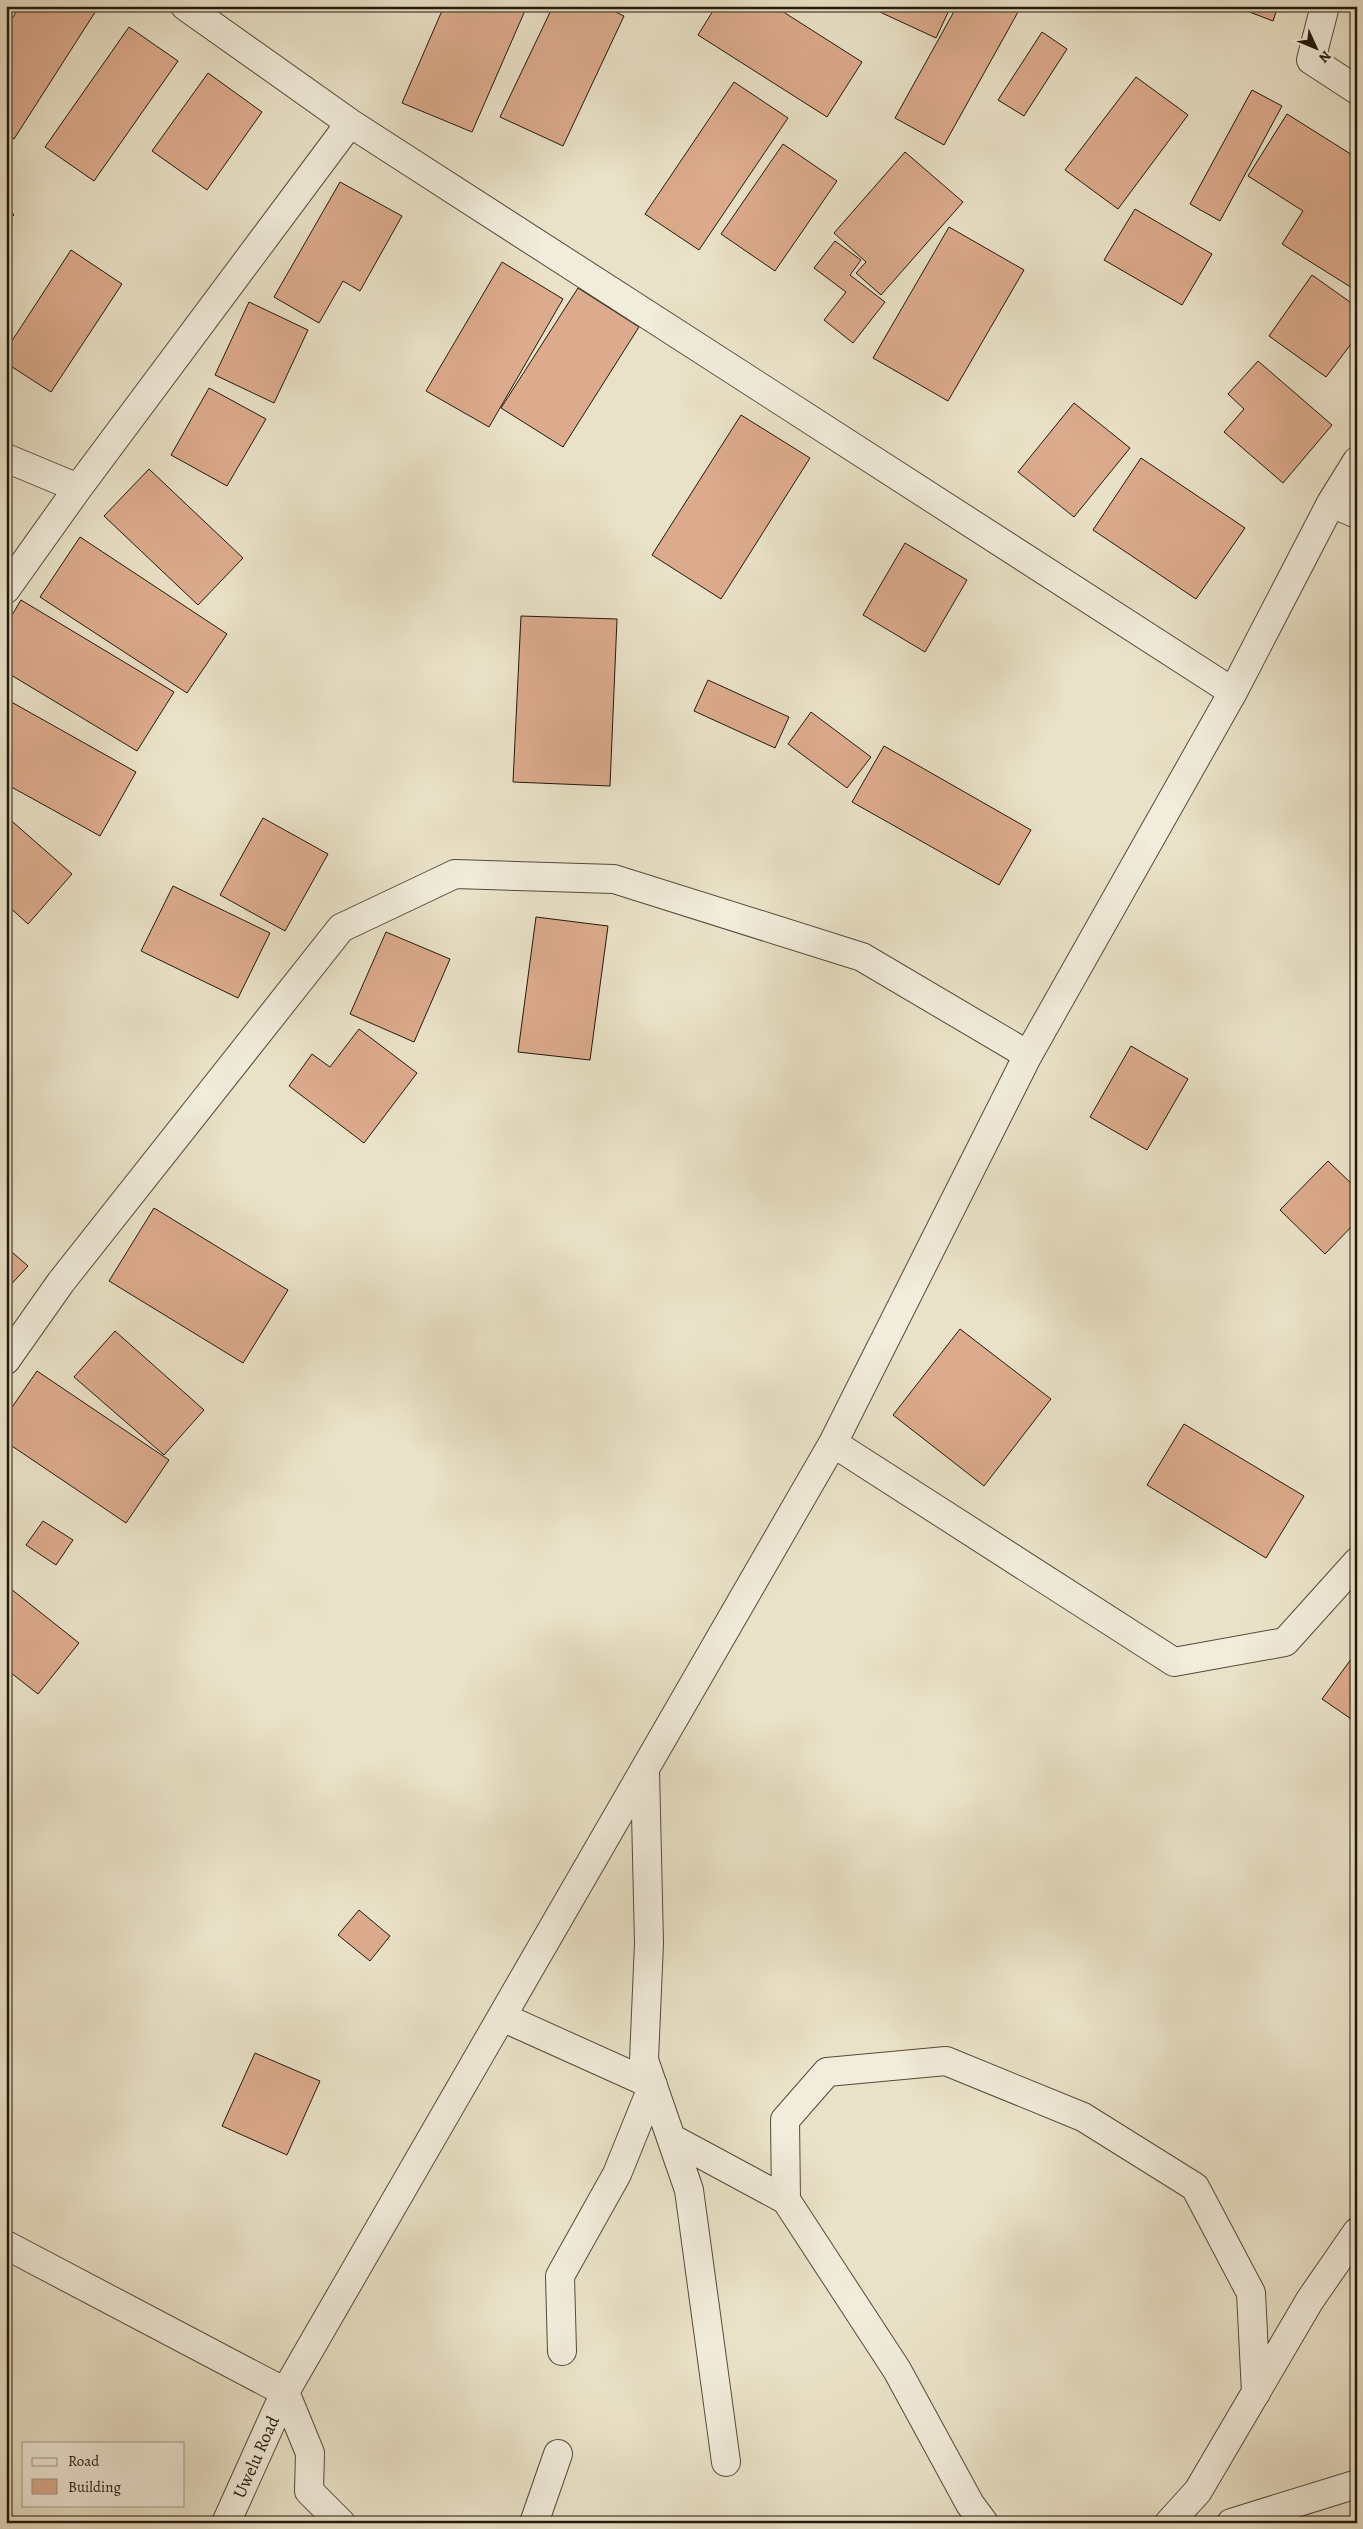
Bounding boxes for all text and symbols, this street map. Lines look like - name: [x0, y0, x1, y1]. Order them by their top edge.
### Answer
- north arrow: [1290, 22, 1340, 72]
- text: N: [1315, 46, 1335, 67]
- street label: Uwelu Road: [227, 2412, 285, 2502]
- legend: [22, 2442, 185, 2506]
- text: Road: [68, 2451, 100, 2471]
- text: Building: [68, 2477, 121, 2497]

